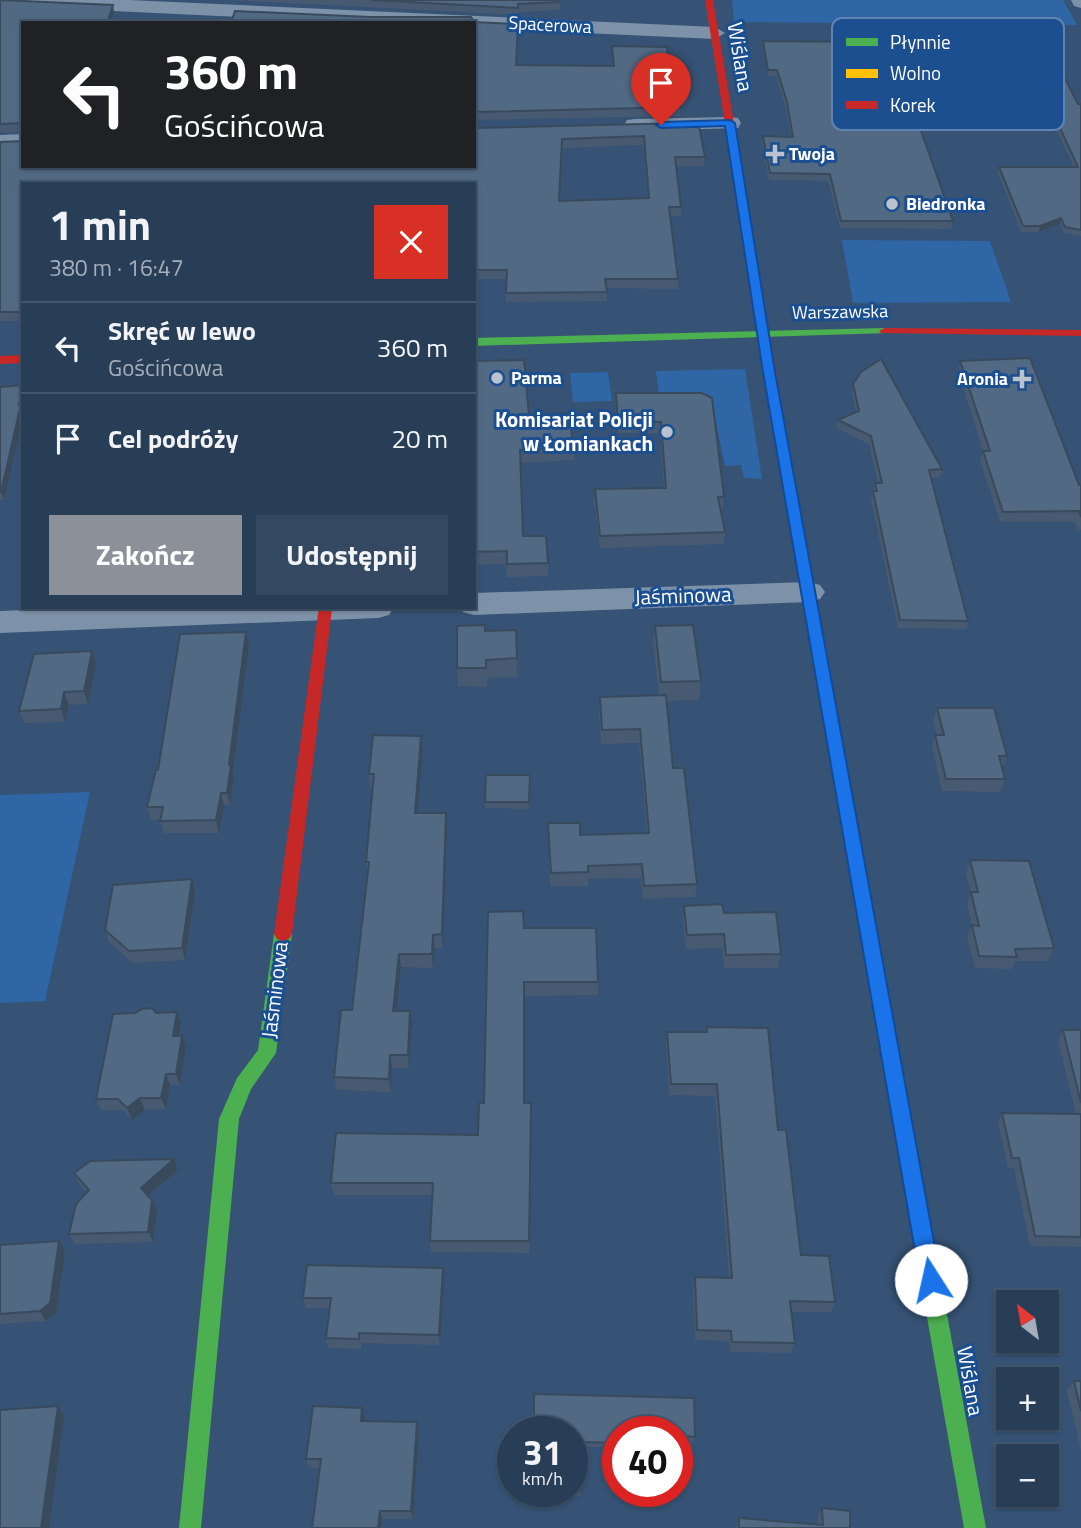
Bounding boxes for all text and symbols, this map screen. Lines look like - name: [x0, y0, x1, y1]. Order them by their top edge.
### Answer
- street label: Spacerowa: [508, 9, 592, 40]
- legend: [832, 18, 1064, 130]
- street label: Wiślana: [720, 20, 762, 94]
- text: Płynnie: [890, 27, 951, 56]
- text: 360 m: [164, 33, 298, 108]
- icon: left: [49, 49, 140, 140]
- pin: [631, 53, 691, 125]
- text: Wolno: [890, 58, 941, 87]
- icon: arrive: [642, 64, 680, 102]
- text: Korek: [890, 90, 936, 119]
- text: Gościńcowa: [164, 101, 324, 149]
- place label: Twoja: [789, 140, 835, 167]
- marker: Twoja: [767, 146, 783, 162]
- place label: Biedronka: [906, 190, 985, 217]
- text: 1 min: [49, 192, 151, 256]
- marker: Biedronka: [884, 196, 900, 212]
- button: close: [374, 205, 448, 279]
- text: 380 m · 16:47: [49, 250, 184, 285]
- street label: Warszawska: [792, 297, 888, 326]
- text: Skręć w lewo: [108, 311, 256, 350]
- text: 360 m: [377, 328, 448, 367]
- icon: left: [49, 329, 87, 367]
- text: Gościńcowa: [108, 350, 223, 385]
- place label: Parma: [511, 364, 562, 391]
- place label: Aronia: [957, 365, 1008, 392]
- marker: Parma: [489, 370, 505, 386]
- marker: Aronia: [1014, 371, 1030, 387]
- place label: Komisariat Policji w Łomiankach: [495, 403, 653, 459]
- text: Cel podróży: [108, 419, 238, 458]
- text: 20 m: [391, 419, 448, 458]
- icon: arrive: [49, 420, 87, 458]
- marker: Komisariat Policji w Łomiankach: [659, 424, 675, 440]
- button: Zakończ: [49, 515, 242, 595]
- button: Udostępnij: [256, 515, 448, 595]
- street label: Jaśminowa: [634, 577, 733, 613]
- street label: Jaśminowa: [252, 939, 296, 1040]
- position arrow: [894, 1243, 968, 1317]
- north arrow: [996, 1290, 1059, 1353]
- map controls: [996, 1290, 1059, 1507]
- street label: Wiślana: [949, 1344, 993, 1419]
- button: +: [996, 1367, 1059, 1430]
- speed limit sign: 40: [602, 1416, 693, 1507]
- text: 31: [523, 1425, 562, 1479]
- button: −: [996, 1444, 1059, 1507]
- text: km/h: [522, 1465, 563, 1492]

